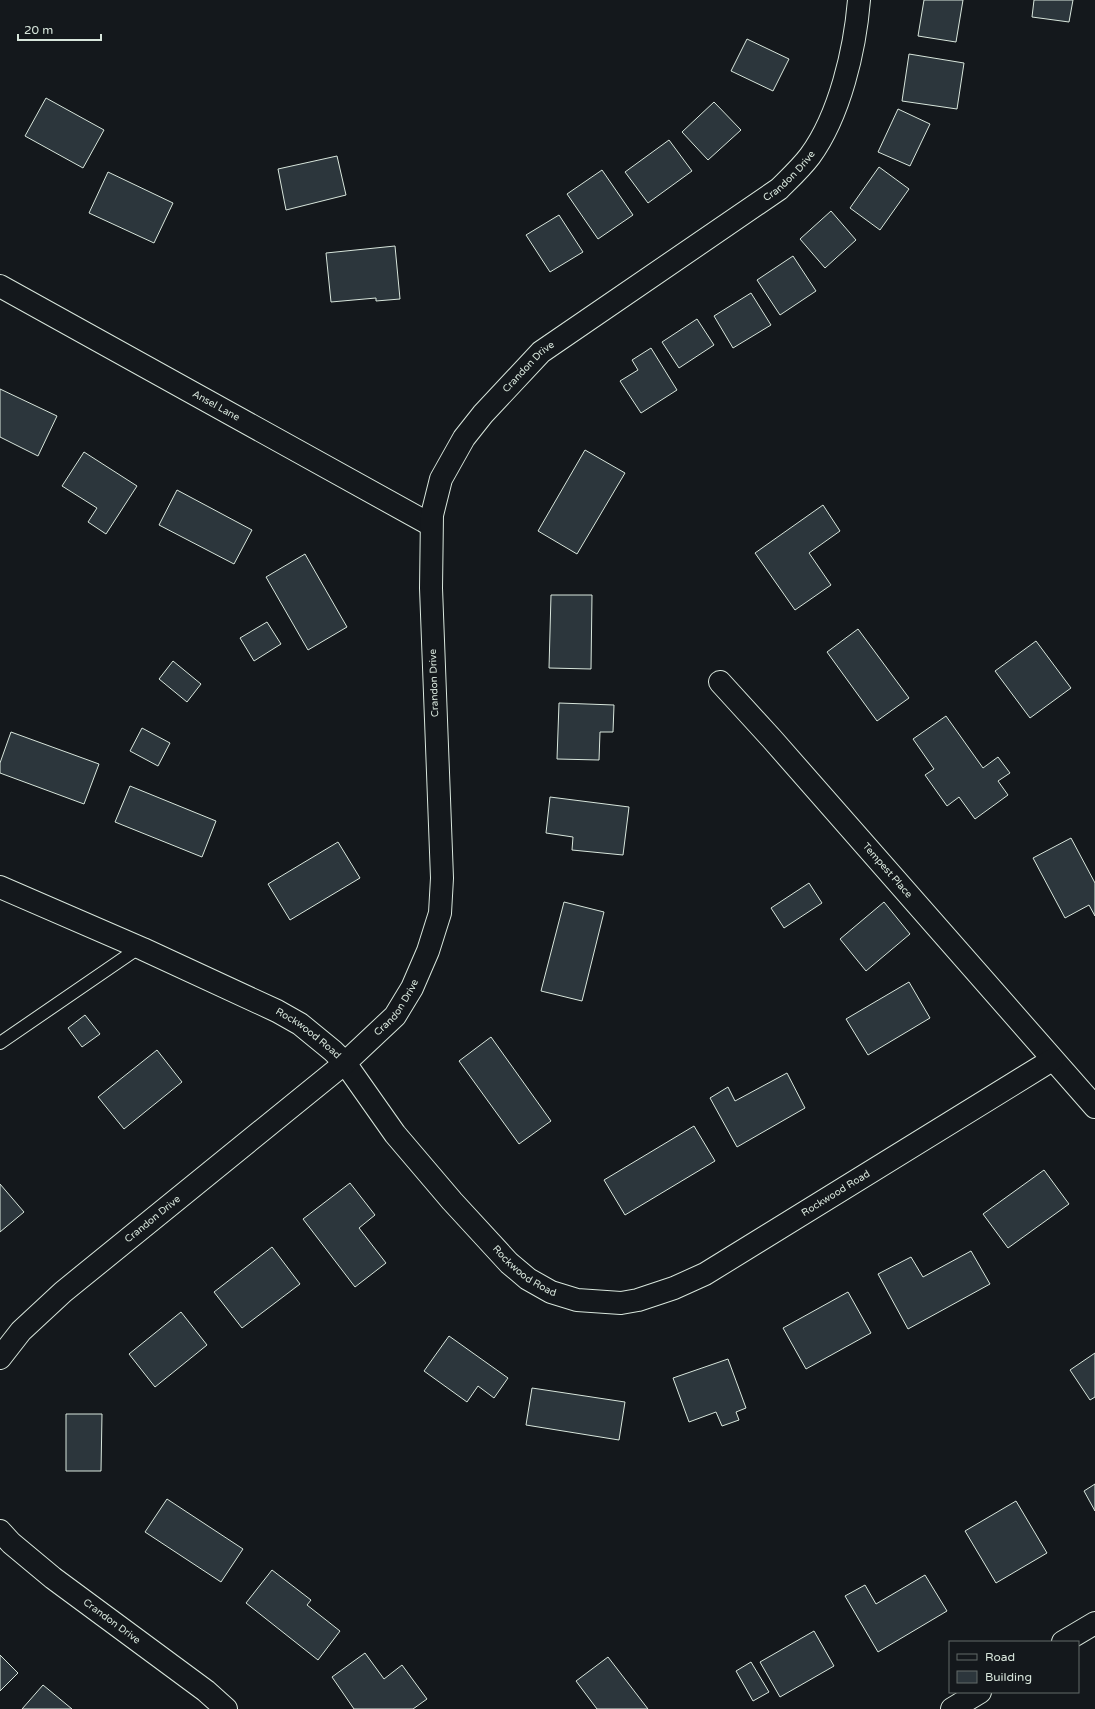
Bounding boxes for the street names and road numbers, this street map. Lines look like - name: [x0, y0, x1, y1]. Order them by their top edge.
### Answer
- street label: Crandon Drive: [761, 148, 818, 204]
- street label: Crandon Drive: [500, 338, 557, 395]
- street label: Ansel Lane: [190, 388, 242, 424]
- street label: Crandon Drive: [427, 648, 441, 717]
- street label: Tempest Place: [860, 840, 915, 901]
- street label: Crandon Drive: [372, 977, 421, 1039]
- street label: Rockwood Road: [274, 1005, 343, 1061]
- street label: Rockwood Road: [799, 1168, 872, 1219]
- street label: Crandon Drive: [122, 1193, 183, 1245]
- street label: Rockwood Road: [490, 1243, 558, 1299]
- street label: Crandon Drive: [81, 1596, 143, 1647]

